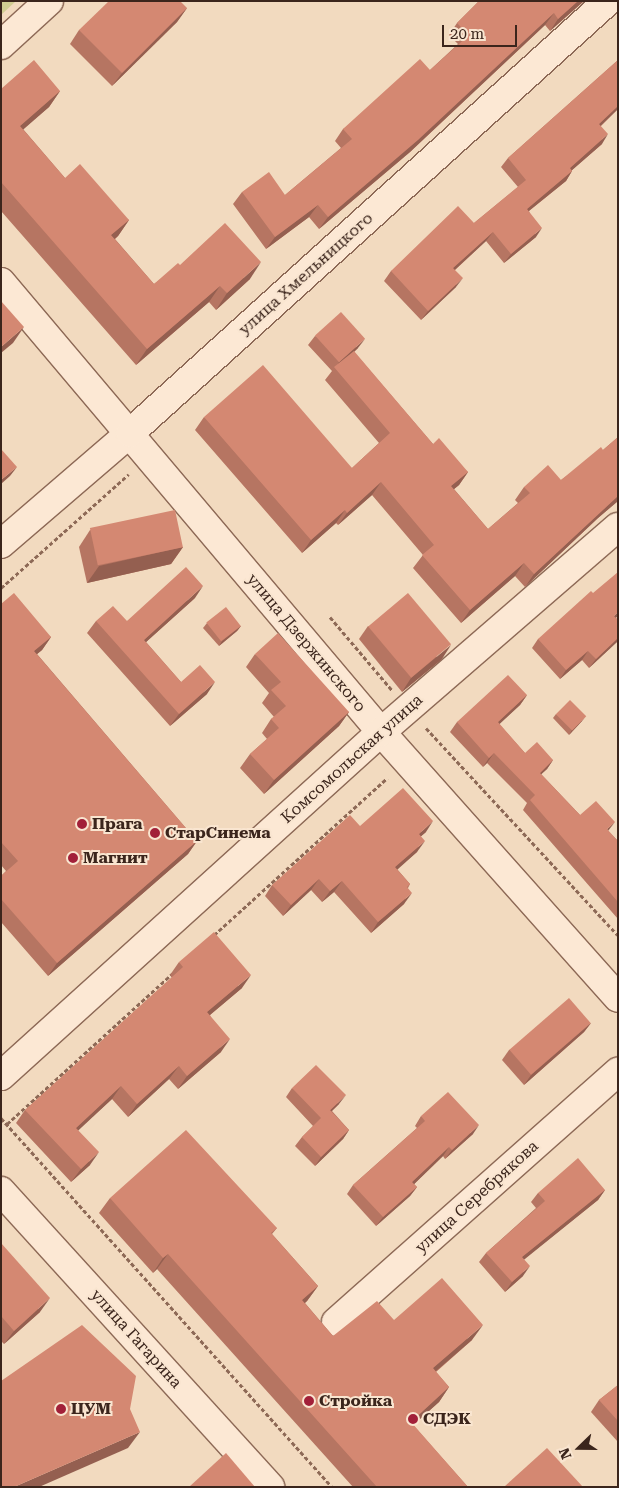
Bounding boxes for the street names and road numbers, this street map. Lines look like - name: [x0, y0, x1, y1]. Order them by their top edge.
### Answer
- street label: улица Хмельницкого: [235, 209, 377, 339]
- street label: улица Дзержинского: [242, 570, 370, 716]
- street label: Комсомольская улица: [277, 690, 427, 828]
- street label: улица Серебрякова: [412, 1137, 542, 1257]
- street label: улица Гагарина: [86, 1286, 186, 1392]

